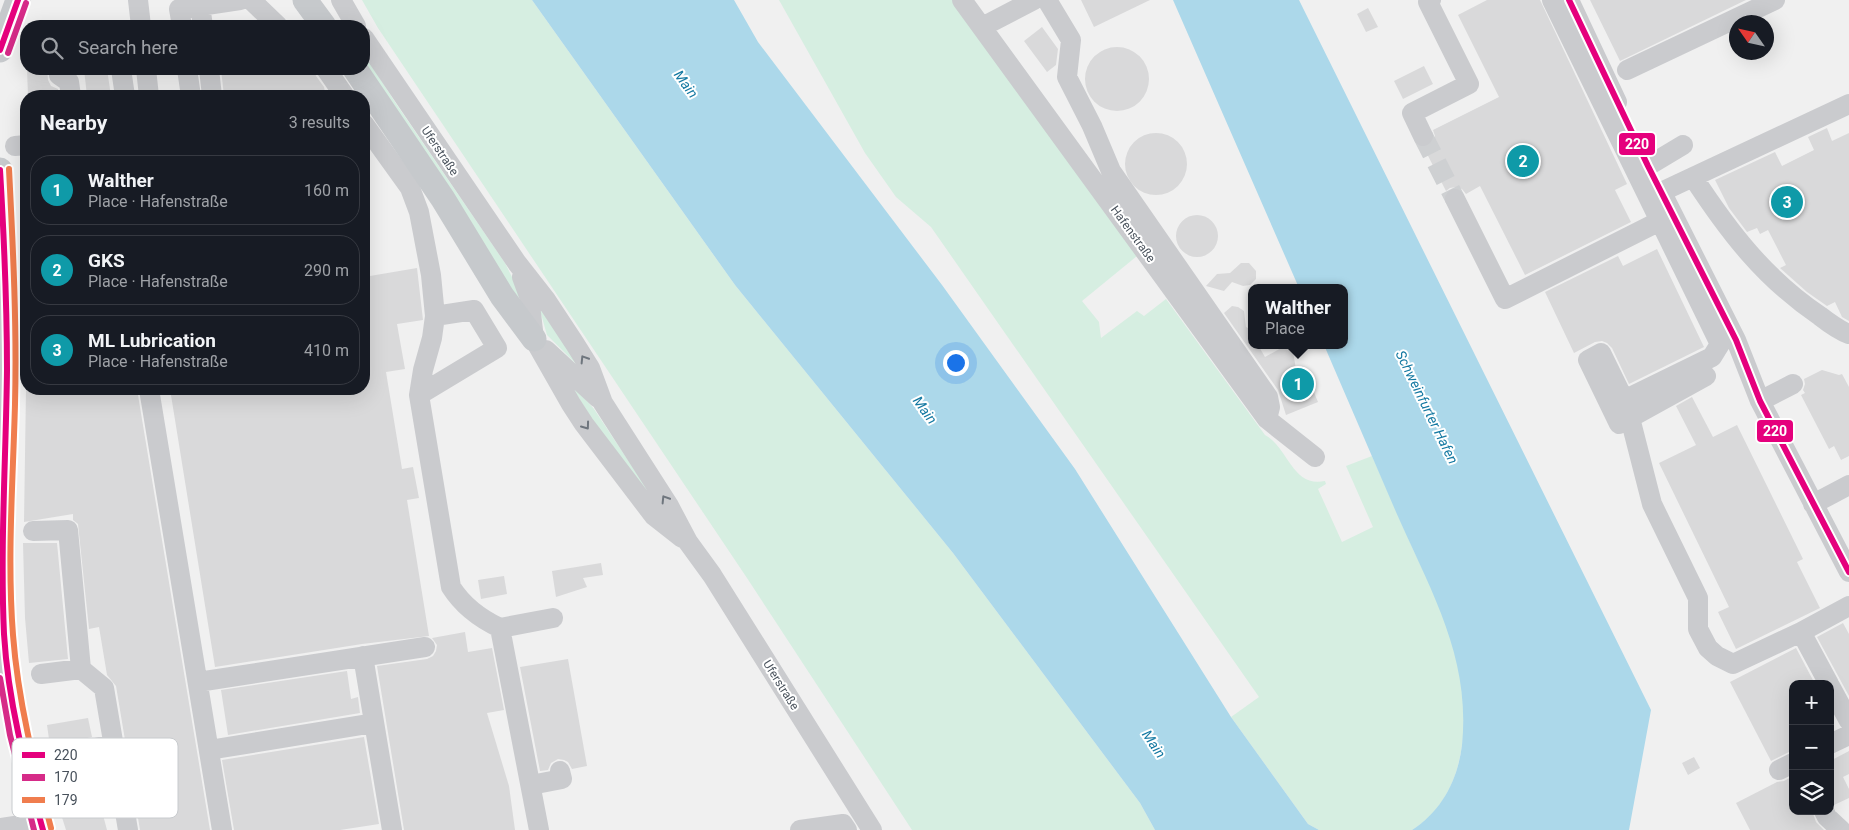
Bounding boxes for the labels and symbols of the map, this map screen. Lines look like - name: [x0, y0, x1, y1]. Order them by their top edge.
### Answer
- north arrow: [1729, 15, 1774, 60]
- water label: Main: [671, 67, 701, 101]
- street label: Uferstraße: [418, 124, 462, 178]
- line badge: 220: [1618, 132, 1656, 156]
- text: 220: [1625, 136, 1649, 152]
- pin: 2: [1507, 142, 1539, 180]
- pin: 3: [1771, 183, 1803, 221]
- street label: Hafenstraße: [1108, 203, 1158, 265]
- water label: Schweinfurter Hafen: [1393, 348, 1461, 466]
- your location: [943, 350, 969, 376]
- one-way arrow: [580, 355, 590, 364]
- pin: 1: [1282, 365, 1314, 403]
- water label: Main: [910, 393, 940, 427]
- line badge: 220: [1756, 419, 1794, 443]
- one-way arrow: [580, 420, 588, 429]
- text: 220: [1763, 423, 1787, 439]
- one-way arrow: [661, 495, 671, 504]
- street label: Uferstraße: [760, 657, 802, 713]
- water label: Main: [1139, 727, 1169, 761]
- legend: [12, 738, 178, 818]
- text: 220: [54, 747, 78, 763]
- text: 170: [54, 769, 78, 785]
- text: 179: [54, 792, 78, 808]

